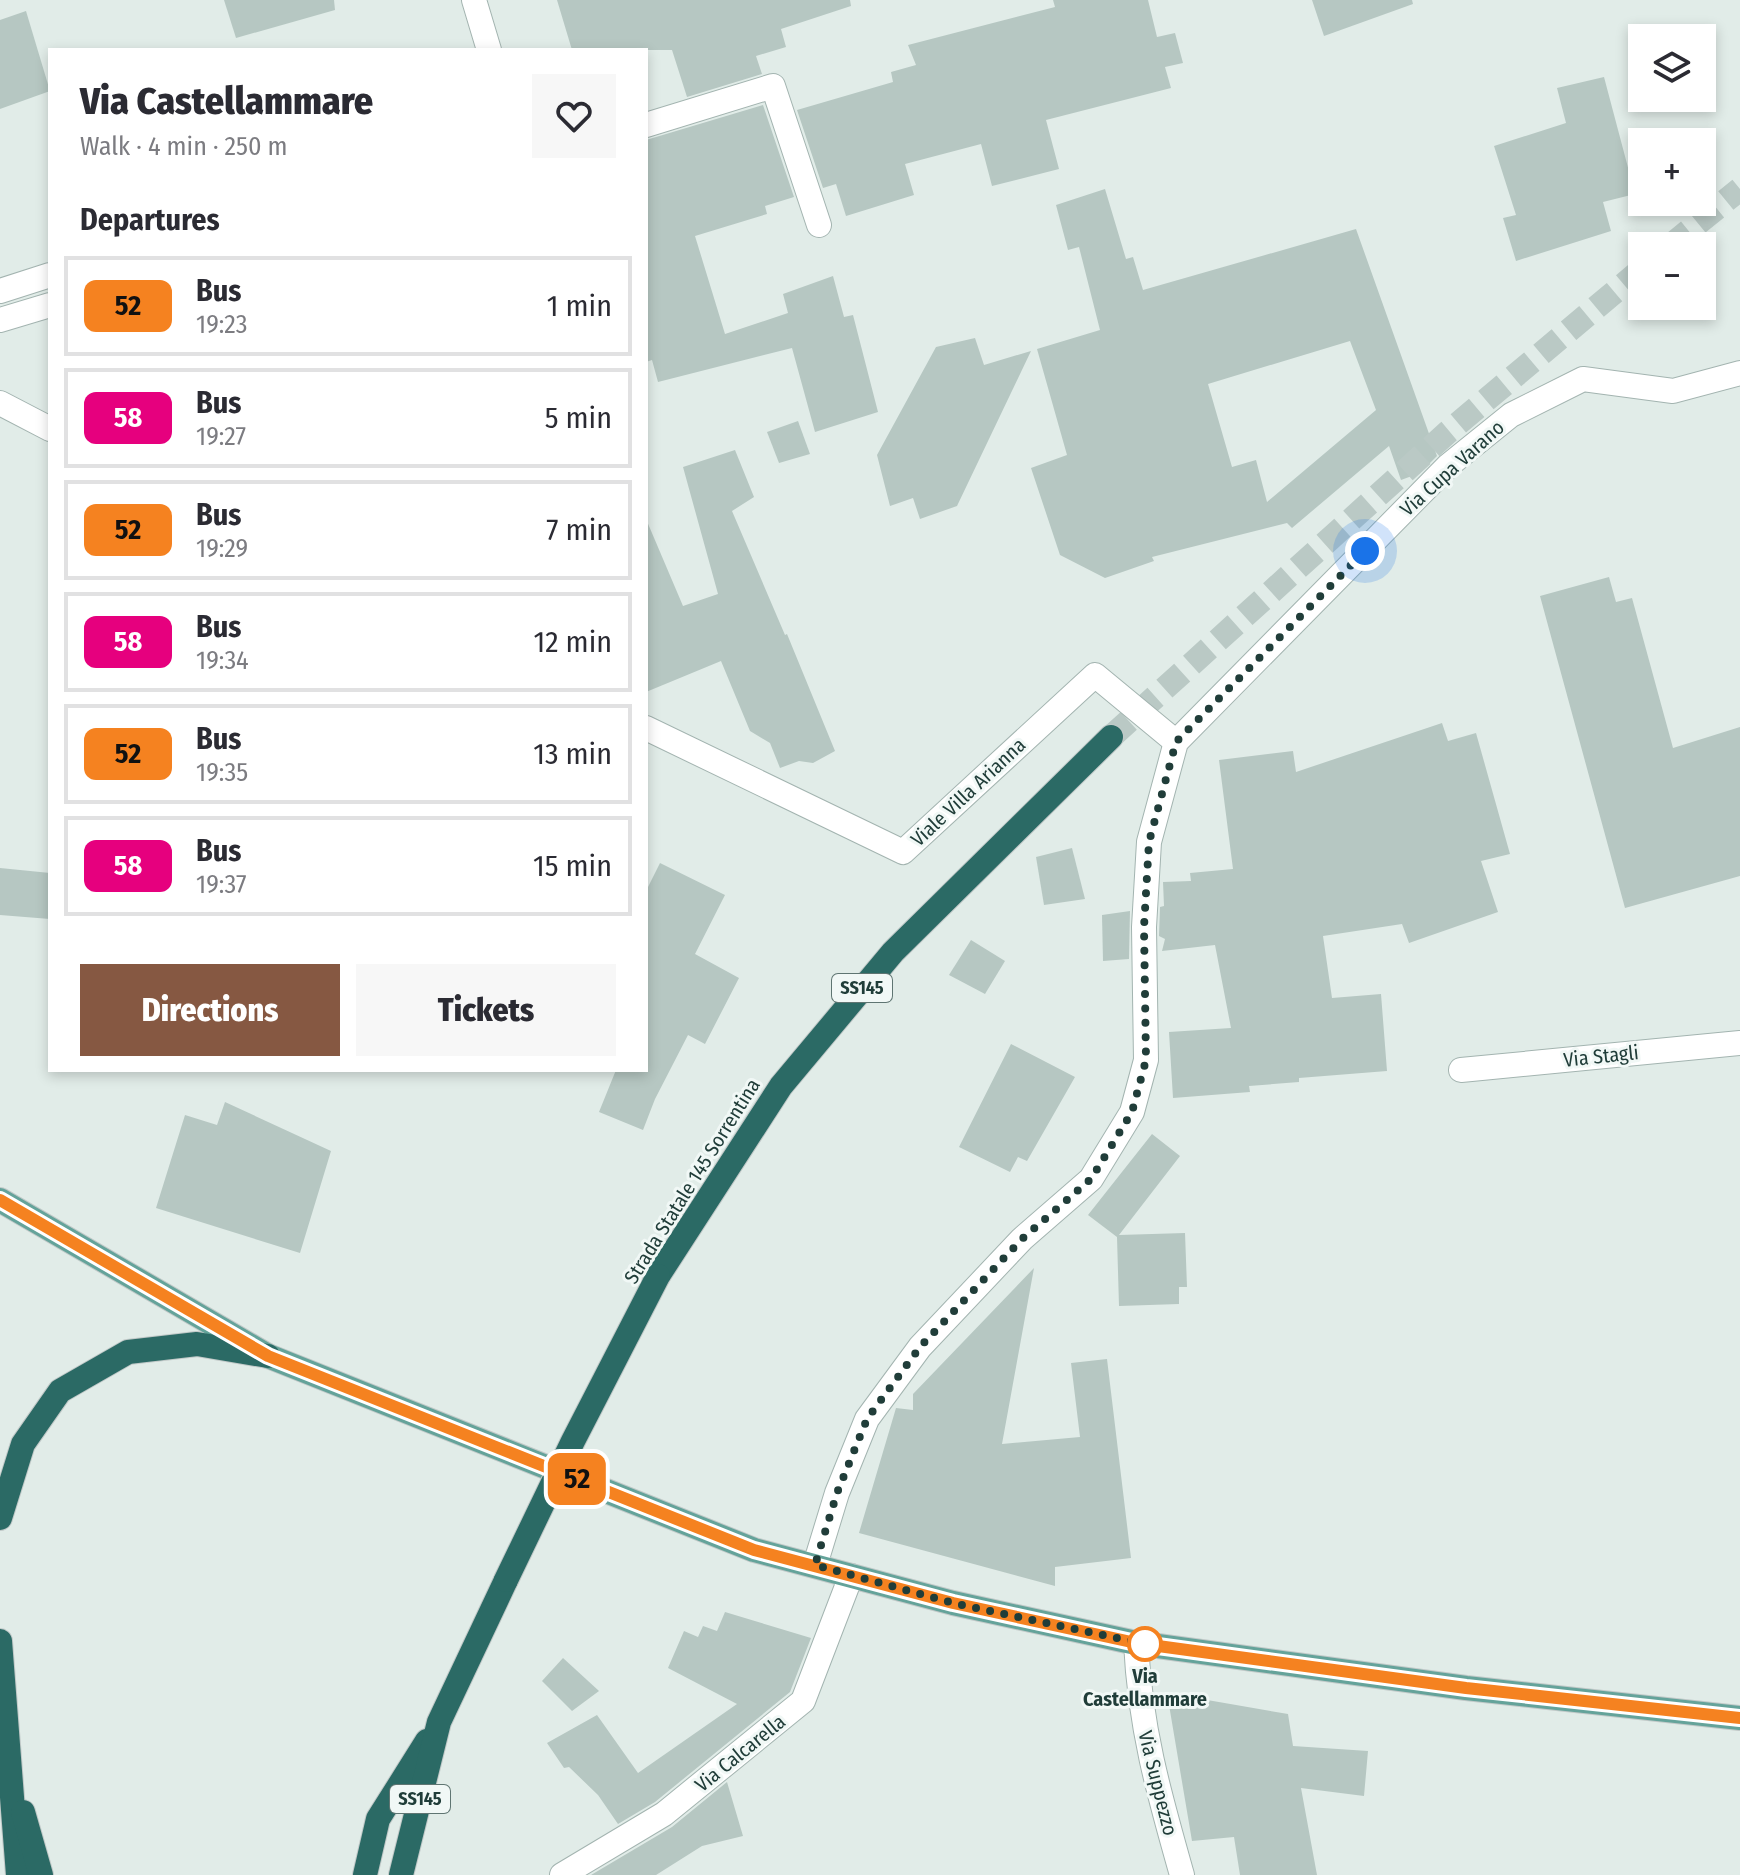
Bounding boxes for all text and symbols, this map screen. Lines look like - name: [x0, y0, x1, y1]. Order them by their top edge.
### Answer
- map controls: [1628, 24, 1716, 320]
- button: layers: [1628, 24, 1716, 112]
- button: heart: [532, 74, 616, 158]
- text: Via Castellammare: [80, 78, 373, 124]
- button: +: [1628, 128, 1716, 216]
- text: Walk · 4 min · 250 m: [80, 131, 288, 162]
- text: Departures: [80, 202, 220, 238]
- button: −: [1628, 232, 1716, 320]
- text: Bus: [196, 273, 241, 309]
- text: 1 min: [547, 288, 612, 324]
- text: 52: [115, 289, 141, 322]
- text: 19:23: [196, 309, 247, 340]
- text: Bus: [196, 385, 241, 421]
- text: 5 min: [545, 400, 612, 436]
- text: 58: [114, 401, 142, 434]
- street label: Via Cupa Varano: [1395, 415, 1509, 521]
- text: 19:27: [196, 421, 246, 452]
- text: Bus: [196, 497, 241, 533]
- text: 7 min: [546, 512, 612, 548]
- text: 52: [115, 513, 141, 546]
- your location: [1345, 531, 1385, 571]
- text: 19:29: [196, 533, 248, 564]
- text: Bus: [196, 609, 241, 645]
- text: 12 min: [534, 624, 612, 660]
- text: 58: [114, 625, 142, 658]
- text: 19:34: [196, 645, 249, 676]
- text: Bus: [196, 721, 241, 757]
- street label: Viale Villa Arianna: [906, 733, 1030, 851]
- text: 13 min: [533, 736, 612, 772]
- text: 52: [115, 737, 141, 770]
- text: 19:35: [196, 757, 248, 788]
- text: Bus: [196, 833, 241, 869]
- text: 15 min: [533, 848, 612, 884]
- text: 58: [114, 849, 142, 882]
- text: 19:37: [196, 869, 247, 900]
- button: Directions: [80, 964, 340, 1056]
- button: Tickets: [356, 964, 616, 1056]
- road number: SS145: [832, 974, 892, 1002]
- street label: Via Stagli: [1562, 1040, 1640, 1072]
- street label: Strada Statale 145 Sorrentina: [619, 1074, 765, 1288]
- line badge: 52: [541, 1453, 613, 1505]
- text: 52: [564, 1462, 590, 1495]
- marker: Via Castellammare: [1128, 1627, 1162, 1661]
- place label: Via Castellammare: [1083, 1664, 1207, 1711]
- street label: Via Calcarella: [690, 1709, 790, 1797]
- street label: Via Suppezzo: [1133, 1728, 1183, 1838]
- road number: SS145: [390, 1785, 450, 1813]

